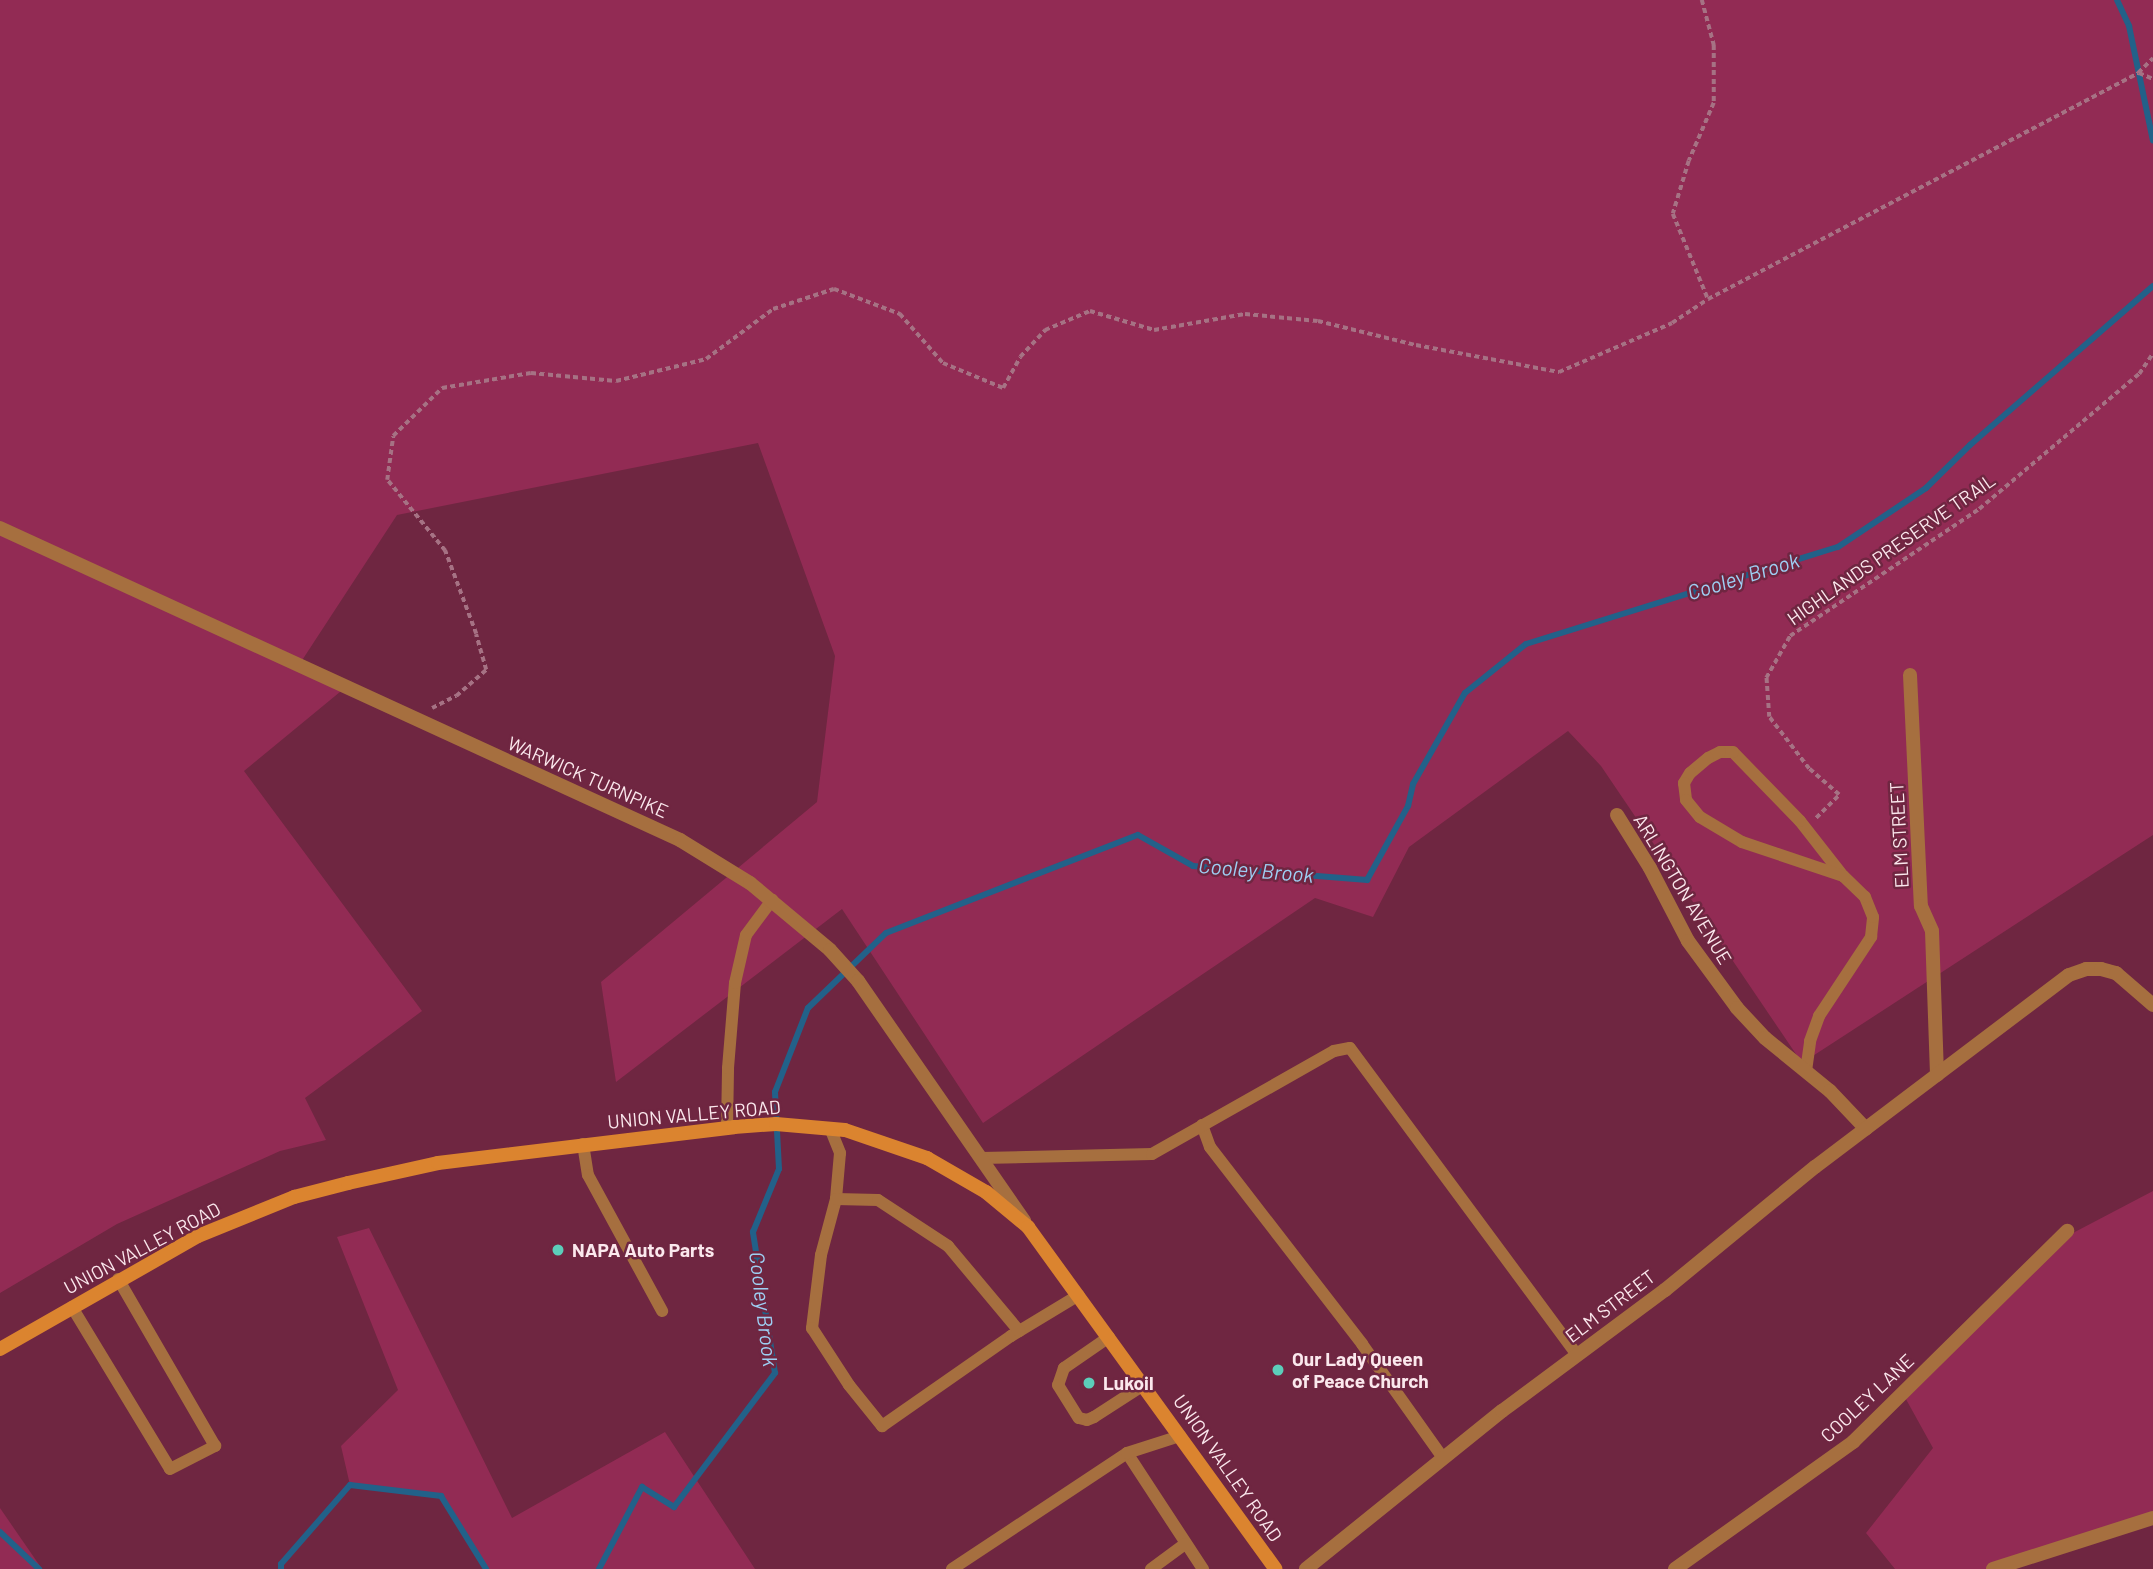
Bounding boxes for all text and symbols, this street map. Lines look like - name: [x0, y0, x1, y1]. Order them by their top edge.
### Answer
- street label: HIGHLANDS PRESERVE TRAIL: [1783, 468, 1999, 630]
- water label: Cooley Brook: [1684, 547, 1802, 605]
- street label: WARWICK TURNPIKE: [504, 731, 672, 823]
- street label: ELM STREET: [1885, 781, 1913, 889]
- street label: ARLINGTON AVENUE: [1629, 810, 1737, 968]
- water label: Cooley Brook: [1197, 852, 1315, 888]
- street label: UNION VALLEY ROAD: [606, 1095, 782, 1133]
- street label: UNION VALLEY ROAD: [60, 1197, 224, 1299]
- place label: NAPA Auto Parts: [572, 1239, 714, 1261]
- marker: NAPA Auto Parts: [550, 1242, 566, 1258]
- water label: Cooley Brook: [744, 1250, 784, 1368]
- street label: ELM STREET: [1561, 1265, 1659, 1347]
- place label: Our Lady Queen of Peace Church: [1292, 1348, 1429, 1392]
- street label: COOLEY LANE: [1816, 1349, 1918, 1447]
- marker: Our Lady Queen of Peace Church: [1270, 1362, 1286, 1378]
- place label: Lukoil: [1103, 1372, 1154, 1394]
- marker: Lukoil: [1081, 1375, 1097, 1391]
- street label: UNION VALLEY ROAD: [1169, 1390, 1287, 1546]

